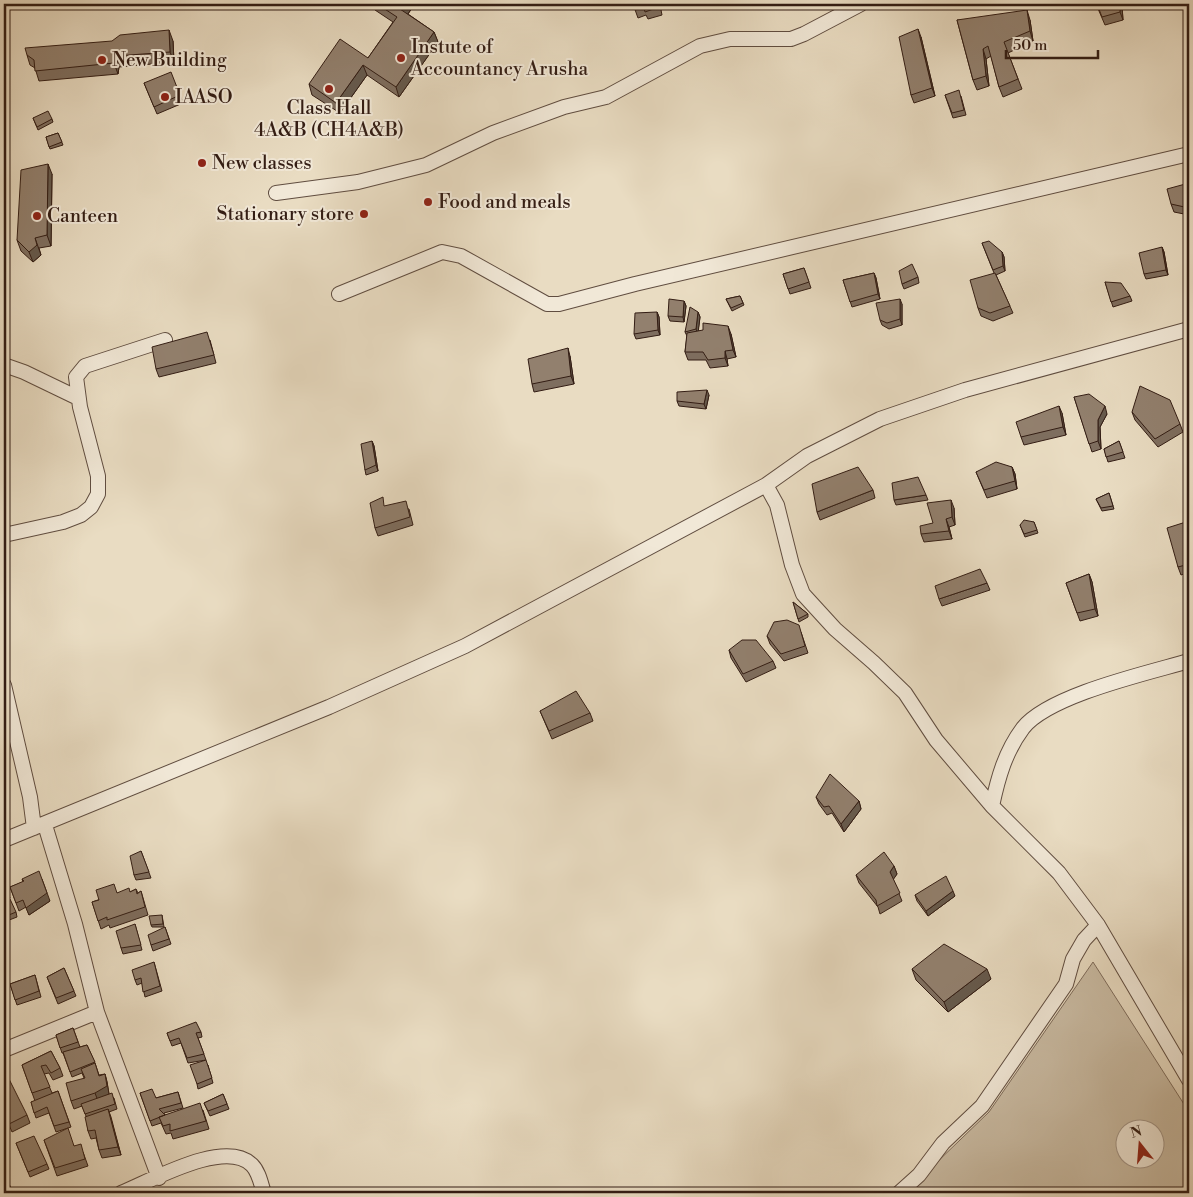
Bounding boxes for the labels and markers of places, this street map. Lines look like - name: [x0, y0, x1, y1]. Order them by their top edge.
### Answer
- place label: Instute of Accountancy Arusha: [410, 35, 588, 81]
- place label: New Building: [112, 48, 227, 72]
- marker: Instute of Accountancy Arusha: [395, 52, 407, 64]
- marker: New Building: [96, 54, 108, 66]
- marker: Class Hall 4A&B (CH4A&B): [323, 83, 335, 95]
- place label: IAASO: [175, 85, 233, 109]
- marker: IAASO: [159, 91, 171, 103]
- place label: Class Hall 4A&B (CH4A&B): [254, 96, 404, 142]
- place label: New classes: [212, 151, 312, 175]
- marker: New classes: [196, 157, 208, 169]
- place label: Food and meals: [438, 190, 571, 214]
- marker: Food and meals: [422, 196, 434, 208]
- place label: Stationary store: [216, 202, 354, 226]
- place label: Canteen: [47, 204, 118, 228]
- marker: Stationary store: [358, 208, 370, 220]
- marker: Canteen: [31, 210, 43, 222]

